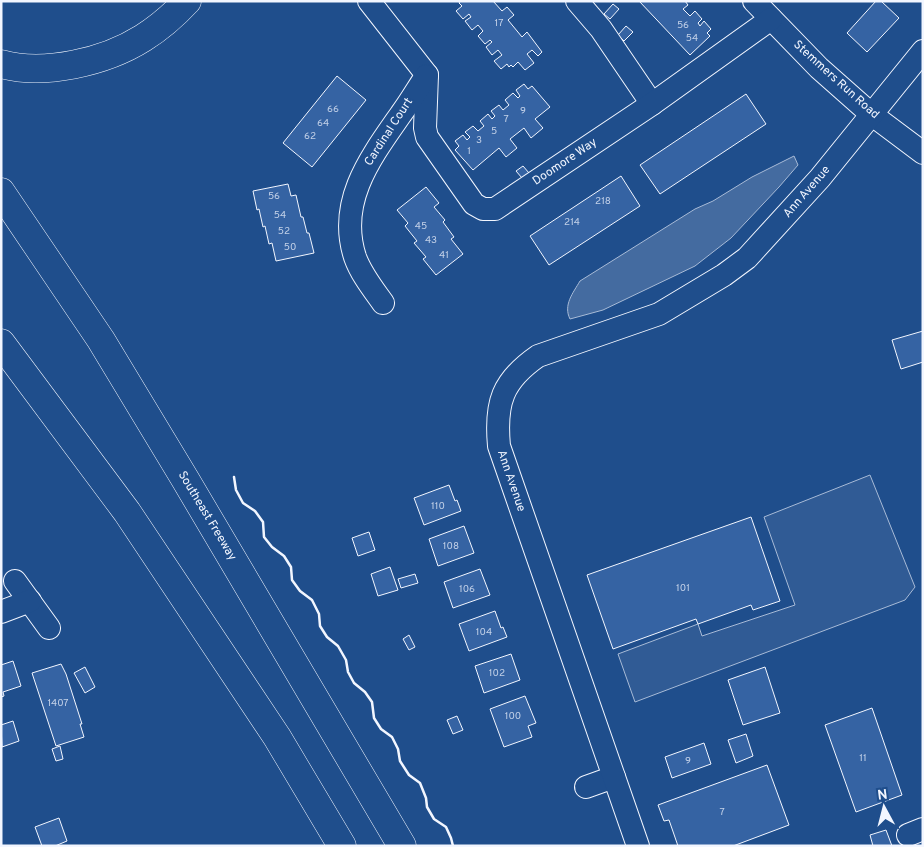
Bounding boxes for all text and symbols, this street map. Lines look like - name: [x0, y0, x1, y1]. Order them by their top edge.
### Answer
- house number: 17: [495, 17, 503, 30]
- house number: 56: [677, 19, 689, 32]
- house number: 54: [686, 32, 698, 45]
- street label: Stemmers Run Road: [790, 37, 882, 123]
- street label: Cardinal Court: [361, 95, 417, 169]
- house number: 66: [327, 103, 339, 116]
- house number: 9: [520, 105, 526, 118]
- house number: 7: [503, 113, 509, 126]
- house number: 64: [317, 117, 329, 130]
- house number: 5: [491, 125, 497, 138]
- house number: 62: [304, 130, 316, 143]
- house number: 3: [476, 134, 482, 147]
- street label: Doomore Way: [530, 135, 600, 189]
- house number: 1: [467, 145, 471, 158]
- street label: Ann Avenue: [780, 162, 834, 222]
- house number: 56: [268, 190, 280, 203]
- house number: 218: [595, 195, 611, 208]
- house number: 54: [274, 209, 286, 222]
- house number: 214: [564, 216, 580, 229]
- house number: 45: [415, 220, 427, 233]
- house number: 52: [278, 225, 290, 238]
- house number: 43: [425, 234, 437, 247]
- house number: 50: [284, 241, 296, 254]
- house number: 41: [439, 249, 449, 262]
- street label: Ann Avenue: [493, 448, 529, 514]
- street label: Southeast Freeway: [174, 468, 240, 564]
- house number: 110: [431, 500, 445, 513]
- house number: 108: [443, 540, 459, 553]
- house number: 101: [676, 582, 690, 595]
- house number: 106: [459, 583, 475, 596]
- house number: 104: [476, 626, 492, 639]
- house number: 102: [489, 667, 505, 680]
- house number: 1407: [47, 697, 69, 710]
- house number: 100: [505, 710, 521, 723]
- house number: 11: [859, 752, 867, 765]
- house number: 9: [685, 755, 691, 768]
- north arrow: [859, 782, 909, 832]
- text: N: [877, 787, 889, 805]
- house number: 7: [719, 806, 725, 819]

